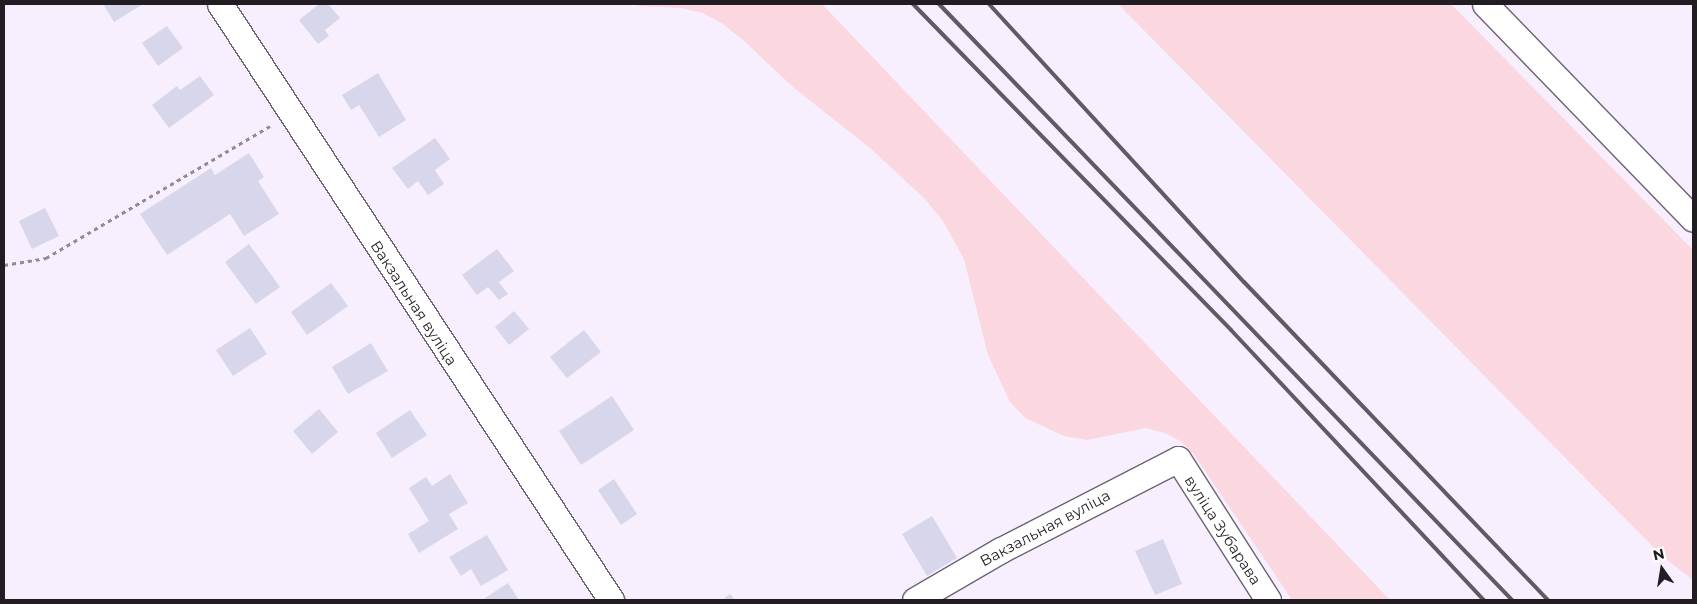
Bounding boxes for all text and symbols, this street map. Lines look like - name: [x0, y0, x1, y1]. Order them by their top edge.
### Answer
- street label: Вакзальная вуліца: [367, 237, 461, 369]
- street label: вуліца Зубарава: [1181, 472, 1265, 588]
- street label: Вакзальная вуліца: [977, 486, 1113, 570]
- north arrow: [1637, 544, 1687, 594]
- text: N: [1651, 544, 1666, 564]

